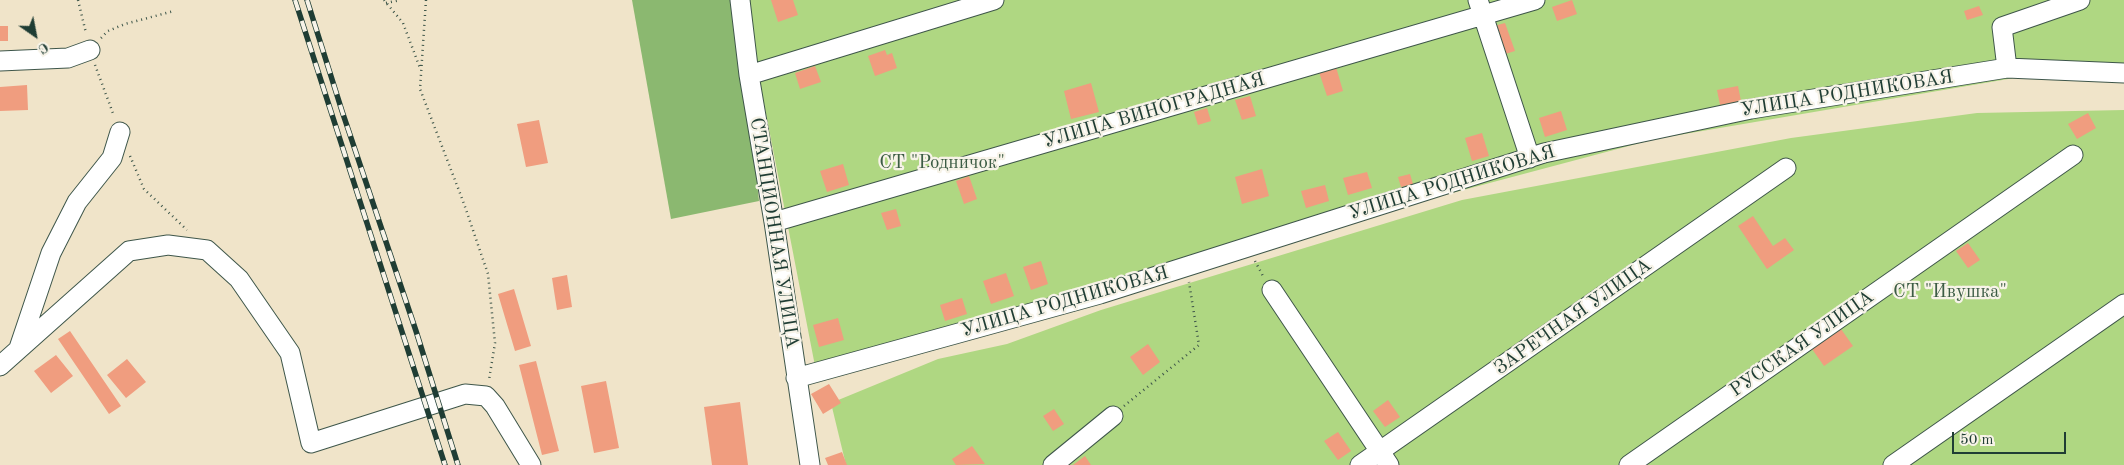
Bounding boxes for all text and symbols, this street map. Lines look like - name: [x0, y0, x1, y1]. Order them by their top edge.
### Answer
- north arrow: [10, 10, 60, 60]
- text: С: [35, 39, 51, 56]
- street label: УЛИЦА РОДНИКОВАЯ: [1739, 66, 1955, 122]
- street label: УЛИЦА ВИНОГРАДНАЯ: [1040, 68, 1268, 154]
- street label: СТАНЦИОННАЯ УЛИЦА: [744, 116, 804, 350]
- street label: УЛИЦА РОДНИКОВАЯ: [1346, 141, 1558, 225]
- park label: СТ "Родничок": [879, 152, 1005, 174]
- street label: ЗАРЕЧНАЯ УЛИЦА: [1490, 254, 1656, 380]
- street label: УЛИЦА РОДНИКОВАЯ: [959, 261, 1171, 343]
- park label: СТ "Ивушка": [1893, 281, 2007, 303]
- street label: РУССКАЯ УЛИЦА: [1726, 286, 1878, 402]
- scale bar: [1954, 422, 2068, 454]
- text: 50 m: [1960, 433, 1994, 448]

